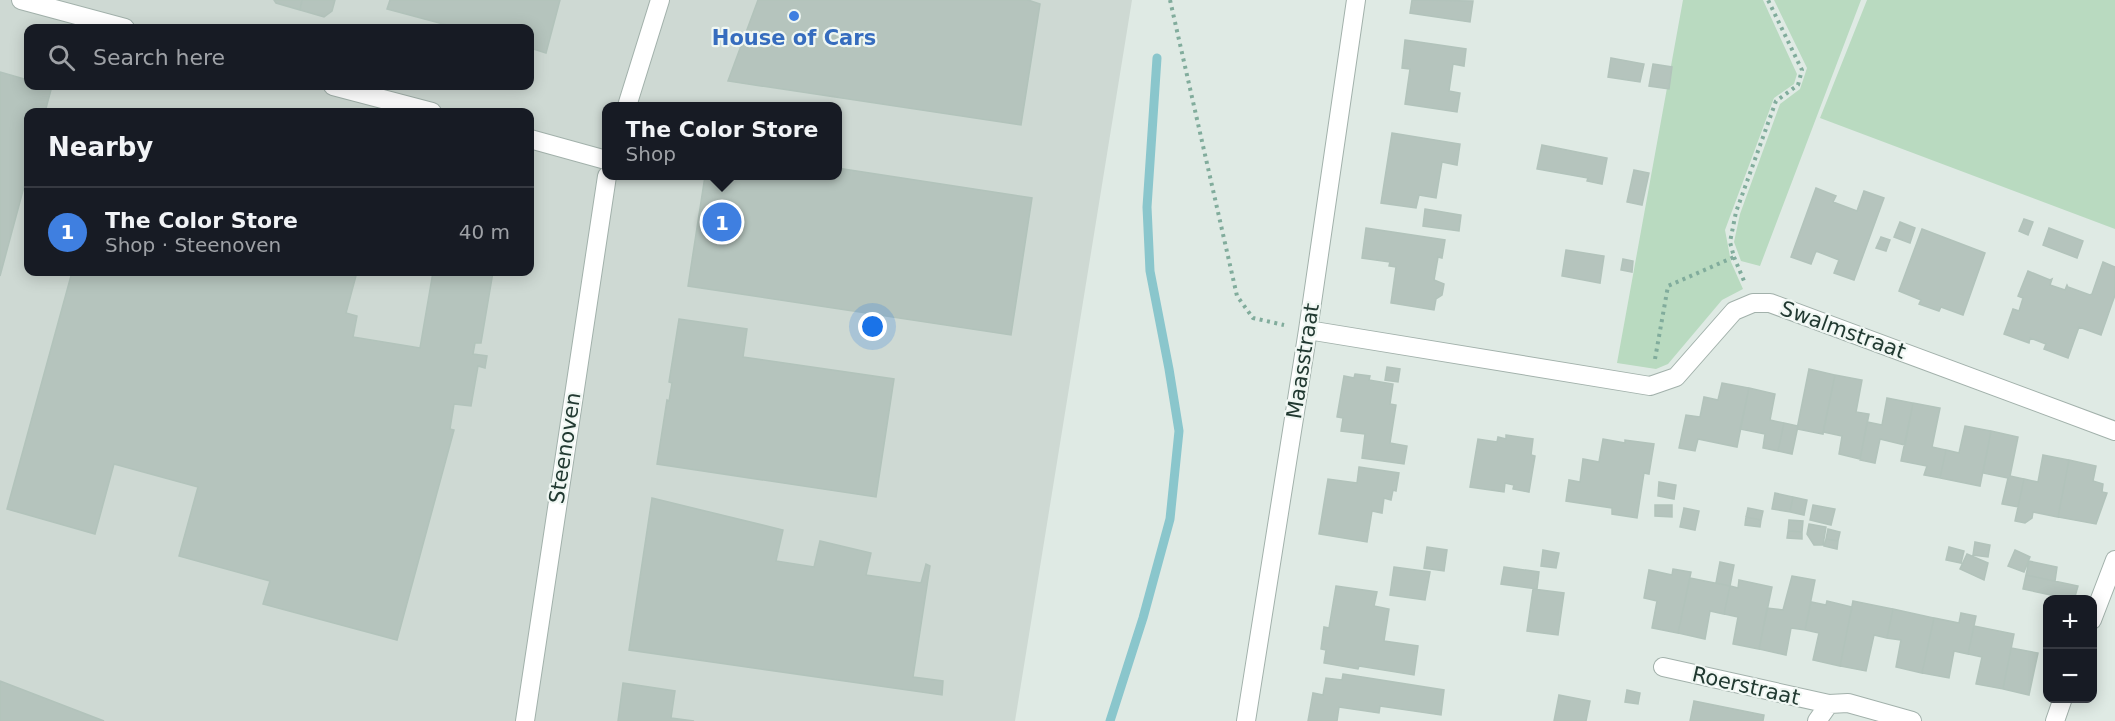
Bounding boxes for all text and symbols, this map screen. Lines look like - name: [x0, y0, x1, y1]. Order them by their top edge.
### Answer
- marker: House of Cars: [787, 9, 801, 23]
- search box: [24, 24, 534, 90]
- place label: House of Cars: [712, 26, 876, 50]
- icon: search: [45, 41, 78, 74]
- text: Search here: [93, 45, 225, 70]
- popup: [602, 102, 842, 180]
- text: The Color Store: [626, 117, 818, 142]
- text: Nearby: [48, 132, 153, 162]
- text: Shop: [626, 142, 676, 166]
- pin: 1: [702, 200, 742, 244]
- text: The Color Store: [105, 208, 298, 233]
- text: 1: [61, 220, 74, 244]
- text: 40 m: [459, 220, 510, 244]
- text: Shop · Steenoven: [105, 233, 281, 257]
- street label: Swalmstraat: [1777, 296, 1909, 364]
- street label: Maasstraat: [1282, 302, 1324, 420]
- your location: [858, 312, 887, 341]
- street label: Steenoven: [544, 391, 586, 505]
- map controls: [2043, 595, 2097, 703]
- button: +: [2043, 595, 2097, 649]
- button: −: [2043, 649, 2097, 703]
- street label: Roerstraat: [1690, 662, 1802, 710]

